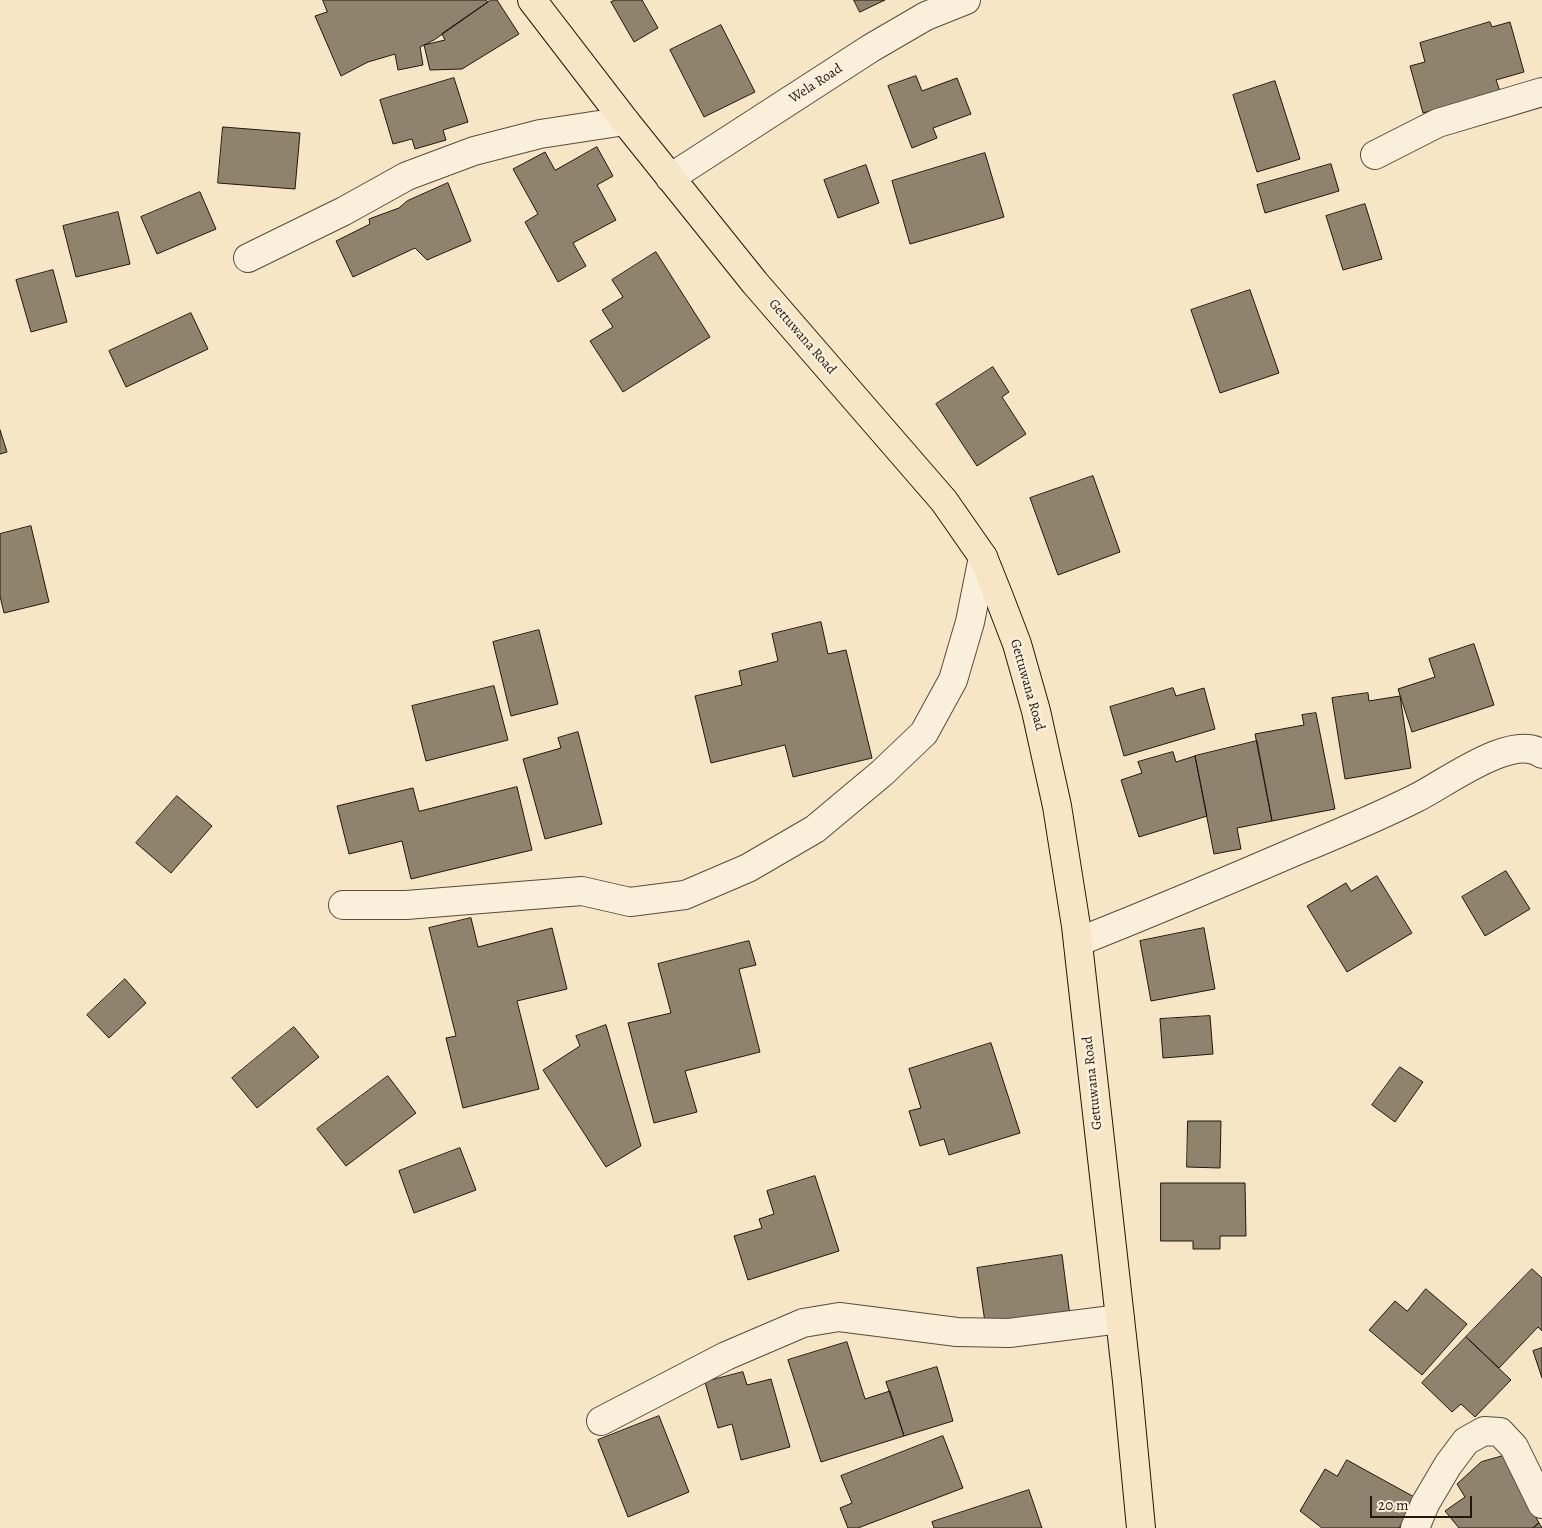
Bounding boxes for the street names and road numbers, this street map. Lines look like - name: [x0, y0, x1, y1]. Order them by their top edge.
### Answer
- street label: Wela Road: [786, 61, 846, 107]
- street label: Gettuwana Road: [765, 296, 839, 378]
- street label: Gettuwana Road: [1006, 637, 1048, 733]
- street label: Gettuwana Road: [1080, 1035, 1106, 1131]

